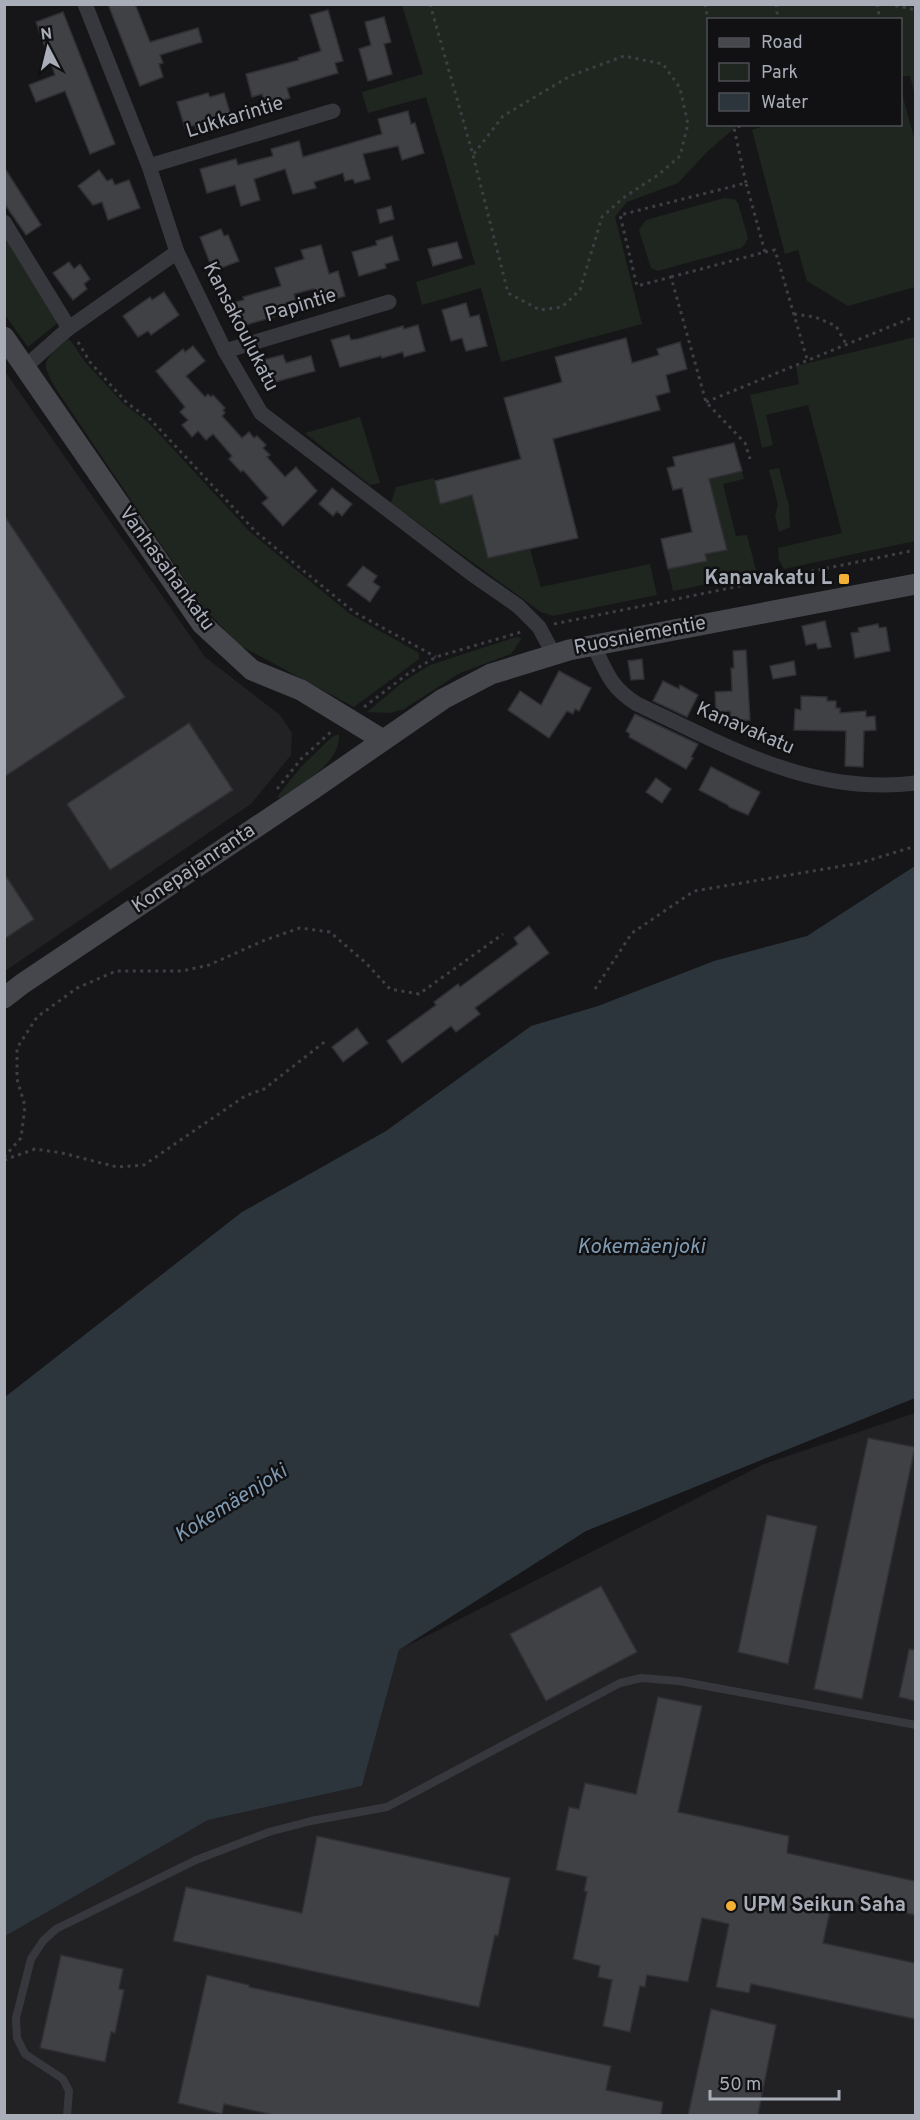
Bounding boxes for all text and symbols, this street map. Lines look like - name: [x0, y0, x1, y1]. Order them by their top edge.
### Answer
- north arrow: [18, 18, 78, 78]
- legend: [707, 18, 902, 126]
- text: N: [39, 24, 53, 46]
- text: Road: [761, 32, 803, 55]
- text: Park: [761, 62, 798, 85]
- street label: Lukkarintie: [183, 91, 287, 145]
- text: Water: [761, 92, 808, 115]
- street label: Kansakoulukatu: [196, 258, 284, 396]
- street label: Papintie: [262, 283, 340, 329]
- street label: Vanhasahankatu: [112, 502, 220, 636]
- place label: Kanavakatu L: [704, 566, 833, 592]
- marker: Kanavakatu L: [837, 572, 851, 586]
- street label: Ruosniementie: [572, 610, 708, 662]
- street label: Kanavakatu: [692, 697, 798, 761]
- street label: Konepajanranta: [127, 818, 261, 920]
- water label: Kokemäenjoki: [577, 1234, 707, 1261]
- water label: Kokemäenjoki: [170, 1458, 294, 1549]
- place label: UPM Seikun Saha: [743, 1893, 906, 1919]
- marker: UPM Seikun Saha: [724, 1899, 738, 1913]
- scale bar: [710, 2063, 839, 2101]
- text: 50 m: [719, 2074, 761, 2097]

